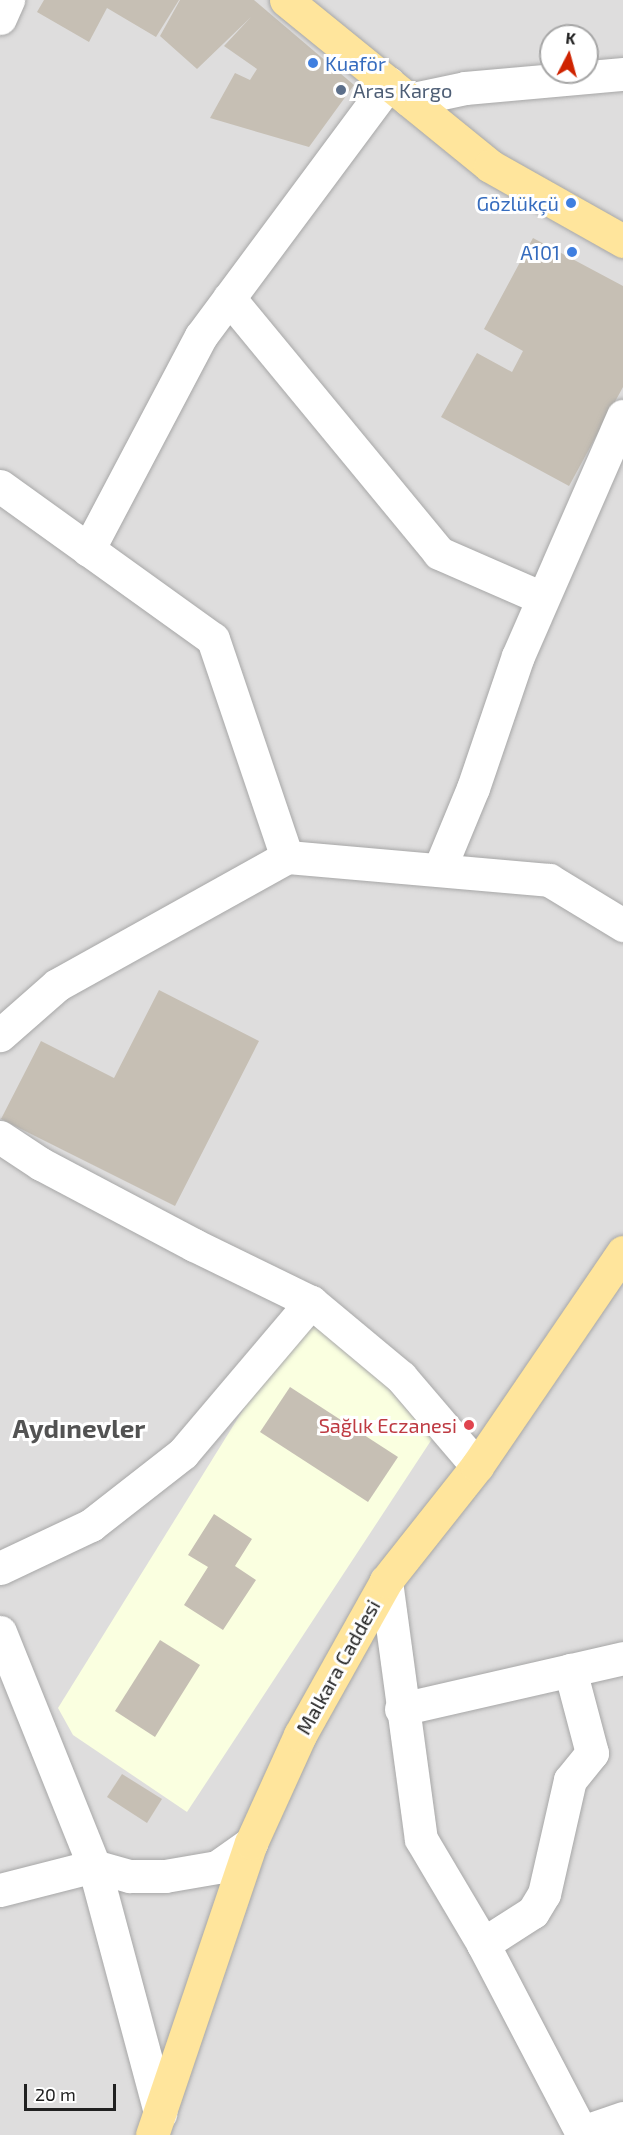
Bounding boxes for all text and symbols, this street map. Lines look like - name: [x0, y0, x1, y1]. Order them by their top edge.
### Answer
- north arrow: [539, 24, 599, 84]
- text: K: [565, 28, 577, 48]
- place label: Kuaför: [325, 51, 386, 75]
- marker: Kuaför: [306, 56, 320, 70]
- place label: Aras Kargo: [353, 78, 452, 102]
- marker: Aras Kargo: [334, 83, 348, 97]
- place label: Gözlükçü: [477, 191, 559, 215]
- marker: Gözlükçü: [564, 196, 578, 210]
- place label: A101: [520, 240, 560, 264]
- marker: A101: [565, 245, 579, 259]
- district label: Aydınevler: [13, 1412, 145, 1444]
- place label: Sağlık Eczanesi: [318, 1413, 457, 1437]
- marker: Sağlık Eczanesi: [462, 1418, 476, 1432]
- street label: Malkara Caddesi: [291, 1595, 385, 1739]
- scale bar: [27, 2072, 118, 2110]
- text: 20 m: [35, 2083, 76, 2105]

